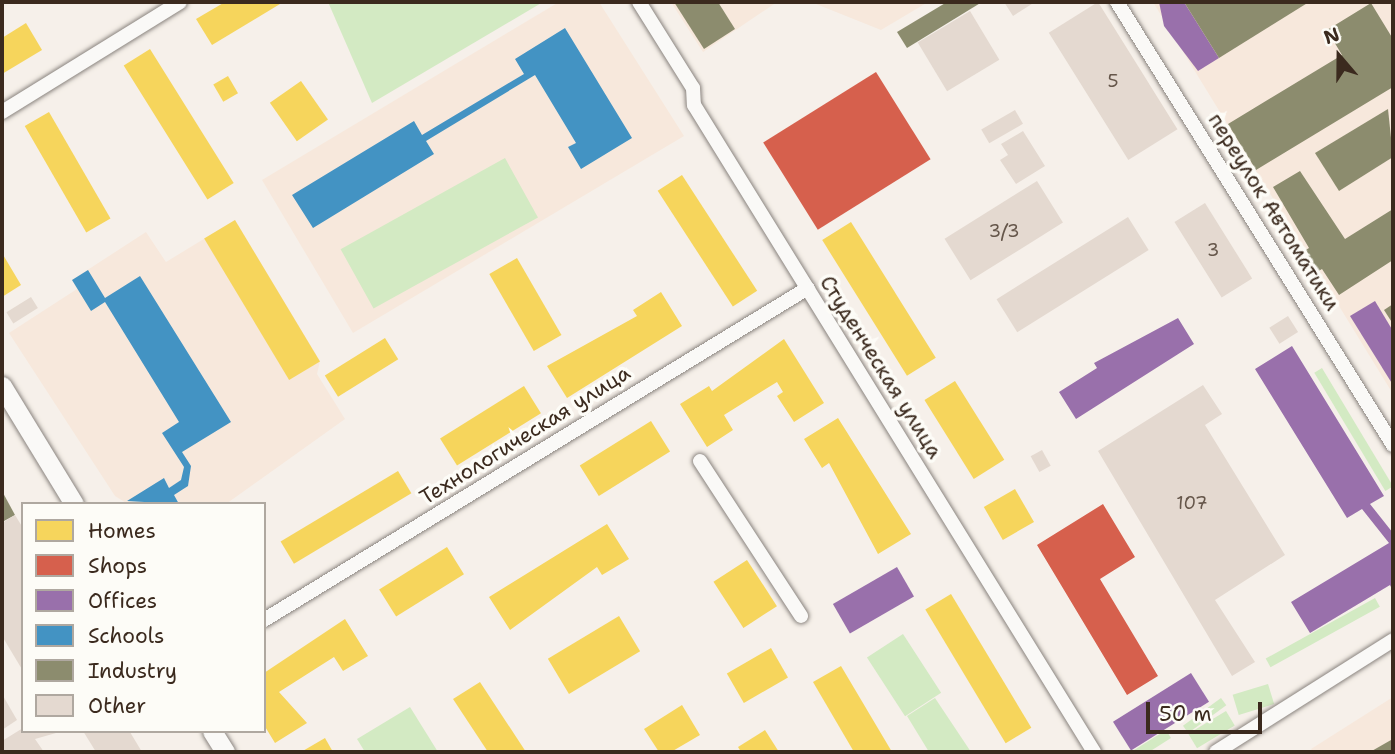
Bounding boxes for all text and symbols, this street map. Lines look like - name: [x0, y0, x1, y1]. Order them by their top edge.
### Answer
- north arrow: [1304, 21, 1374, 91]
- text: N: [1320, 21, 1343, 50]
- house number: 5: [1107, 70, 1119, 92]
- street label: переулок Автоматики: [1203, 109, 1345, 315]
- house number: 3/3: [988, 220, 1020, 242]
- house number: 3: [1207, 239, 1219, 261]
- street label: Студенческая улица: [814, 271, 948, 463]
- street label: Технологическая улица: [415, 360, 635, 510]
- house number: 107: [1176, 492, 1208, 514]
- legend: [21, 502, 266, 733]
- text: Homes: [88, 517, 156, 545]
- text: Shops: [88, 552, 147, 580]
- text: Offices: [88, 587, 157, 615]
- text: Schools: [88, 622, 164, 650]
- text: Industry: [88, 657, 177, 685]
- scale bar: [1150, 688, 1266, 732]
- text: Other: [88, 692, 146, 720]
- text: 50 m: [1159, 700, 1212, 728]

